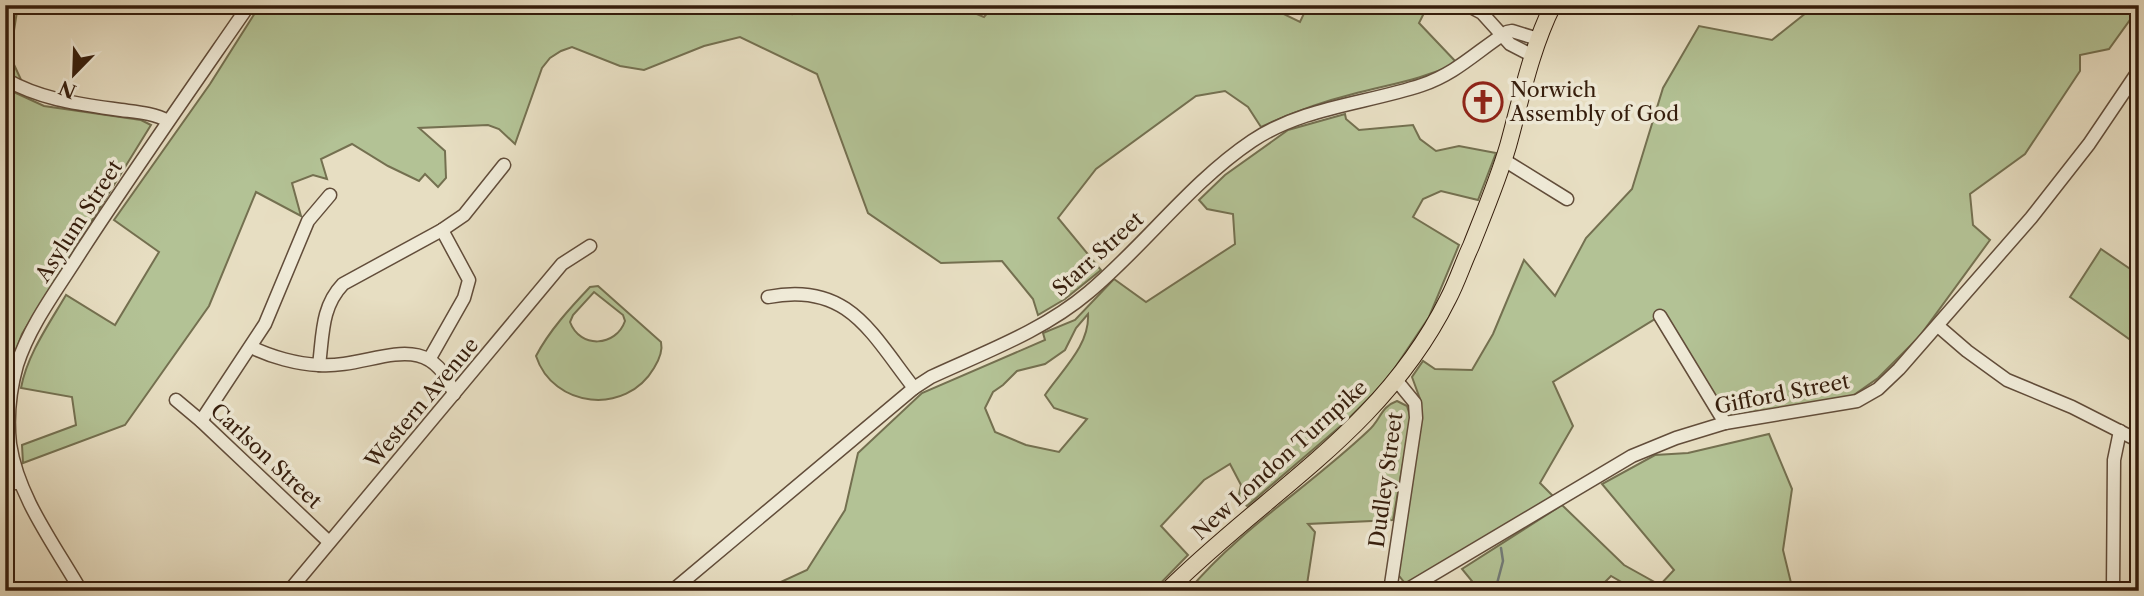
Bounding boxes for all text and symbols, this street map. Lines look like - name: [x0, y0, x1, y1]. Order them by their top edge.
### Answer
- north arrow: [38, 38, 108, 108]
- text: N: [55, 75, 80, 103]
- place label: Norwich Assembly of God: [1509, 77, 1679, 126]
- church icon: Norwich Assembly of God: [1462, 81, 1504, 123]
- street label: Asylum Street: [29, 155, 128, 287]
- street label: Starr Street: [1047, 206, 1149, 301]
- street label: Western Avenue: [359, 332, 483, 474]
- street label: Gifford Street: [1712, 368, 1852, 419]
- street label: New London Turnpike: [1187, 375, 1372, 545]
- street label: Carlson Street: [206, 398, 327, 514]
- street label: Dudley Street: [1364, 410, 1407, 549]

